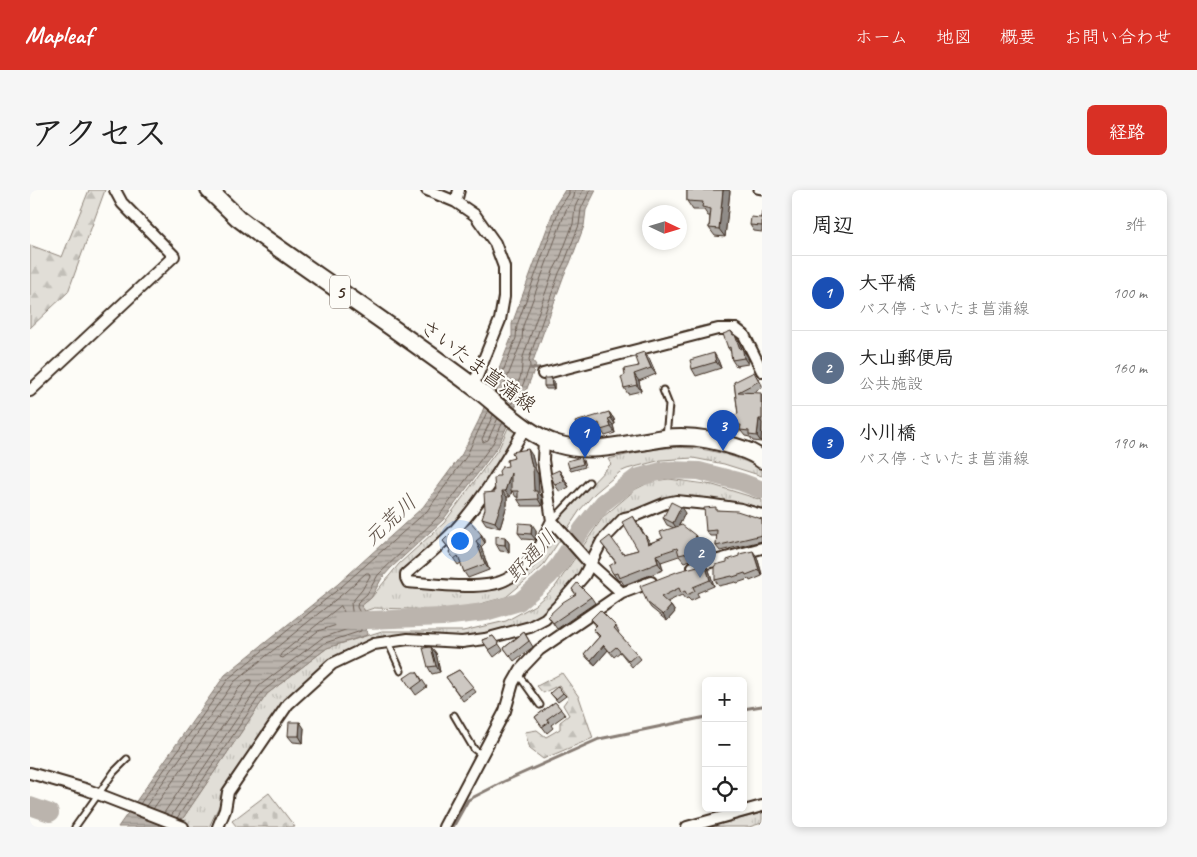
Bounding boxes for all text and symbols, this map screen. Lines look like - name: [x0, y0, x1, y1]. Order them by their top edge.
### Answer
- text: Mapleaf: [25, 20, 92, 50]
- text: ホーム: [855, 26, 908, 48]
- text: 地図: [936, 26, 972, 48]
- text: 概要: [1000, 26, 1036, 48]
- text: お問い合わせ: [1064, 26, 1172, 48]
- button: 経路: [1087, 105, 1167, 155]
- text: アクセス: [30, 111, 168, 156]
- north arrow: [642, 205, 687, 250]
- text: 周辺: [812, 212, 854, 238]
- text: 3件: [1124, 215, 1147, 235]
- text: 大平橋: [859, 271, 916, 295]
- road number: 5: [330, 275, 350, 308]
- text: 1: [824, 283, 832, 303]
- text: 100 m: [1113, 283, 1147, 303]
- text: バス停 · さいたま菖蒲線: [859, 299, 1029, 319]
- street label: さいたま菖蒲線: [415, 314, 541, 418]
- text: 大山郵便局: [859, 346, 954, 370]
- text: 2: [824, 358, 832, 378]
- text: 160 m: [1113, 358, 1147, 378]
- text: 公共施設: [859, 374, 923, 394]
- pin: 3: [707, 410, 739, 451]
- pin: 1: [569, 417, 601, 458]
- text: 小川橋: [859, 421, 916, 445]
- text: 3: [824, 433, 832, 453]
- text: 190 m: [1113, 433, 1147, 453]
- text: バス停 · さいたま菖蒲線: [859, 449, 1029, 469]
- water label: 元荒川: [358, 489, 422, 551]
- water label: 野通川: [500, 524, 562, 588]
- your location: [447, 528, 473, 554]
- pin: 2: [684, 537, 716, 578]
- map controls: [702, 677, 747, 812]
- button: +: [702, 677, 747, 722]
- button: −: [702, 722, 747, 767]
- button: locate: [702, 767, 747, 812]

